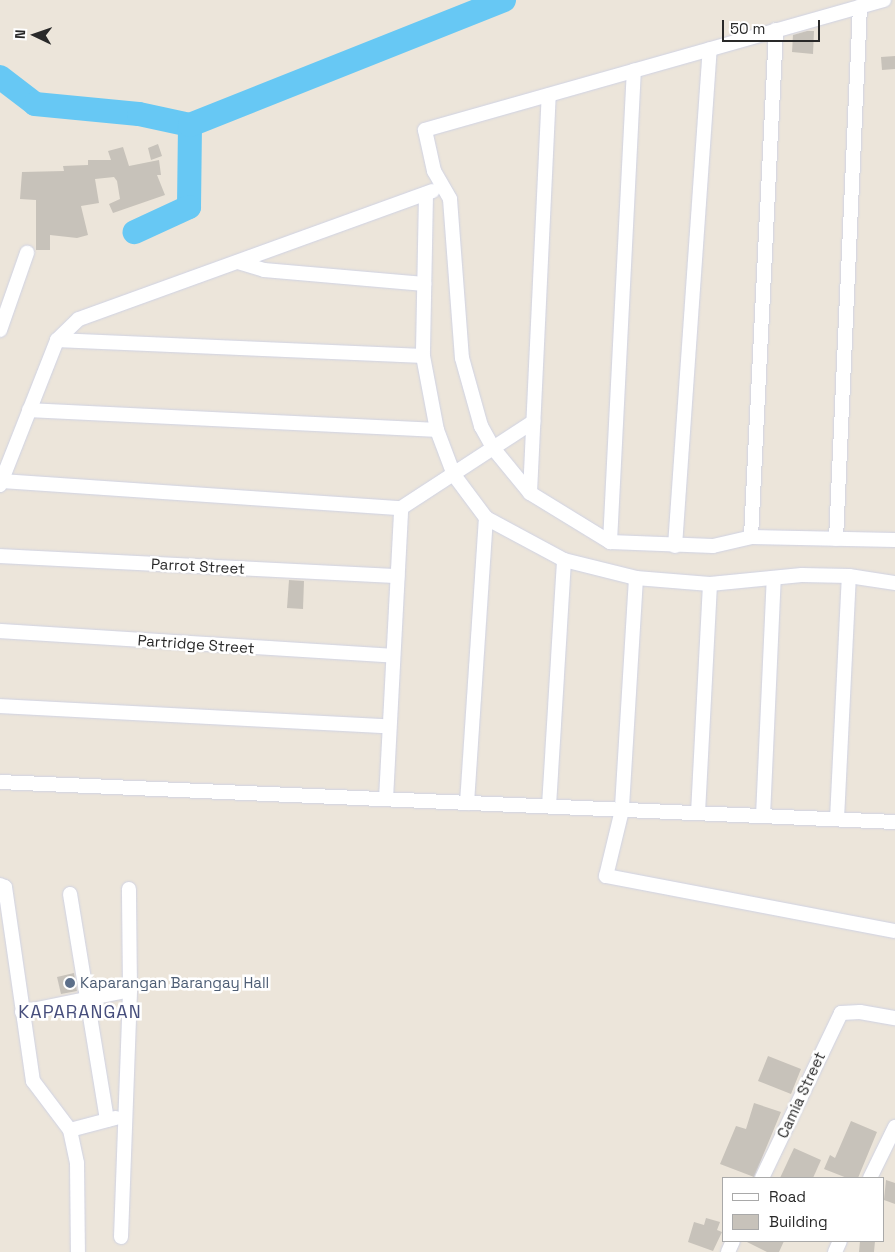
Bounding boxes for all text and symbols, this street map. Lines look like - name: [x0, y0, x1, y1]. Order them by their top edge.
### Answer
- north arrow: [10, 10, 60, 60]
- scale bar: [725, 10, 822, 42]
- text: 50 m: [730, 19, 765, 38]
- text: N: [11, 29, 29, 39]
- street label: Parrot Street: [151, 555, 245, 577]
- street label: Partridge Street: [137, 631, 255, 657]
- place label: Kaparangan Barangay Hall: [80, 974, 269, 992]
- marker: Kaparangan Barangay Hall: [64, 977, 76, 989]
- district label: KAPARANGAN: [17, 1001, 143, 1023]
- street label: Camia Street: [773, 1049, 829, 1141]
- legend: [722, 1177, 885, 1242]
- text: Road: [769, 1187, 806, 1206]
- text: Building: [769, 1212, 828, 1231]

